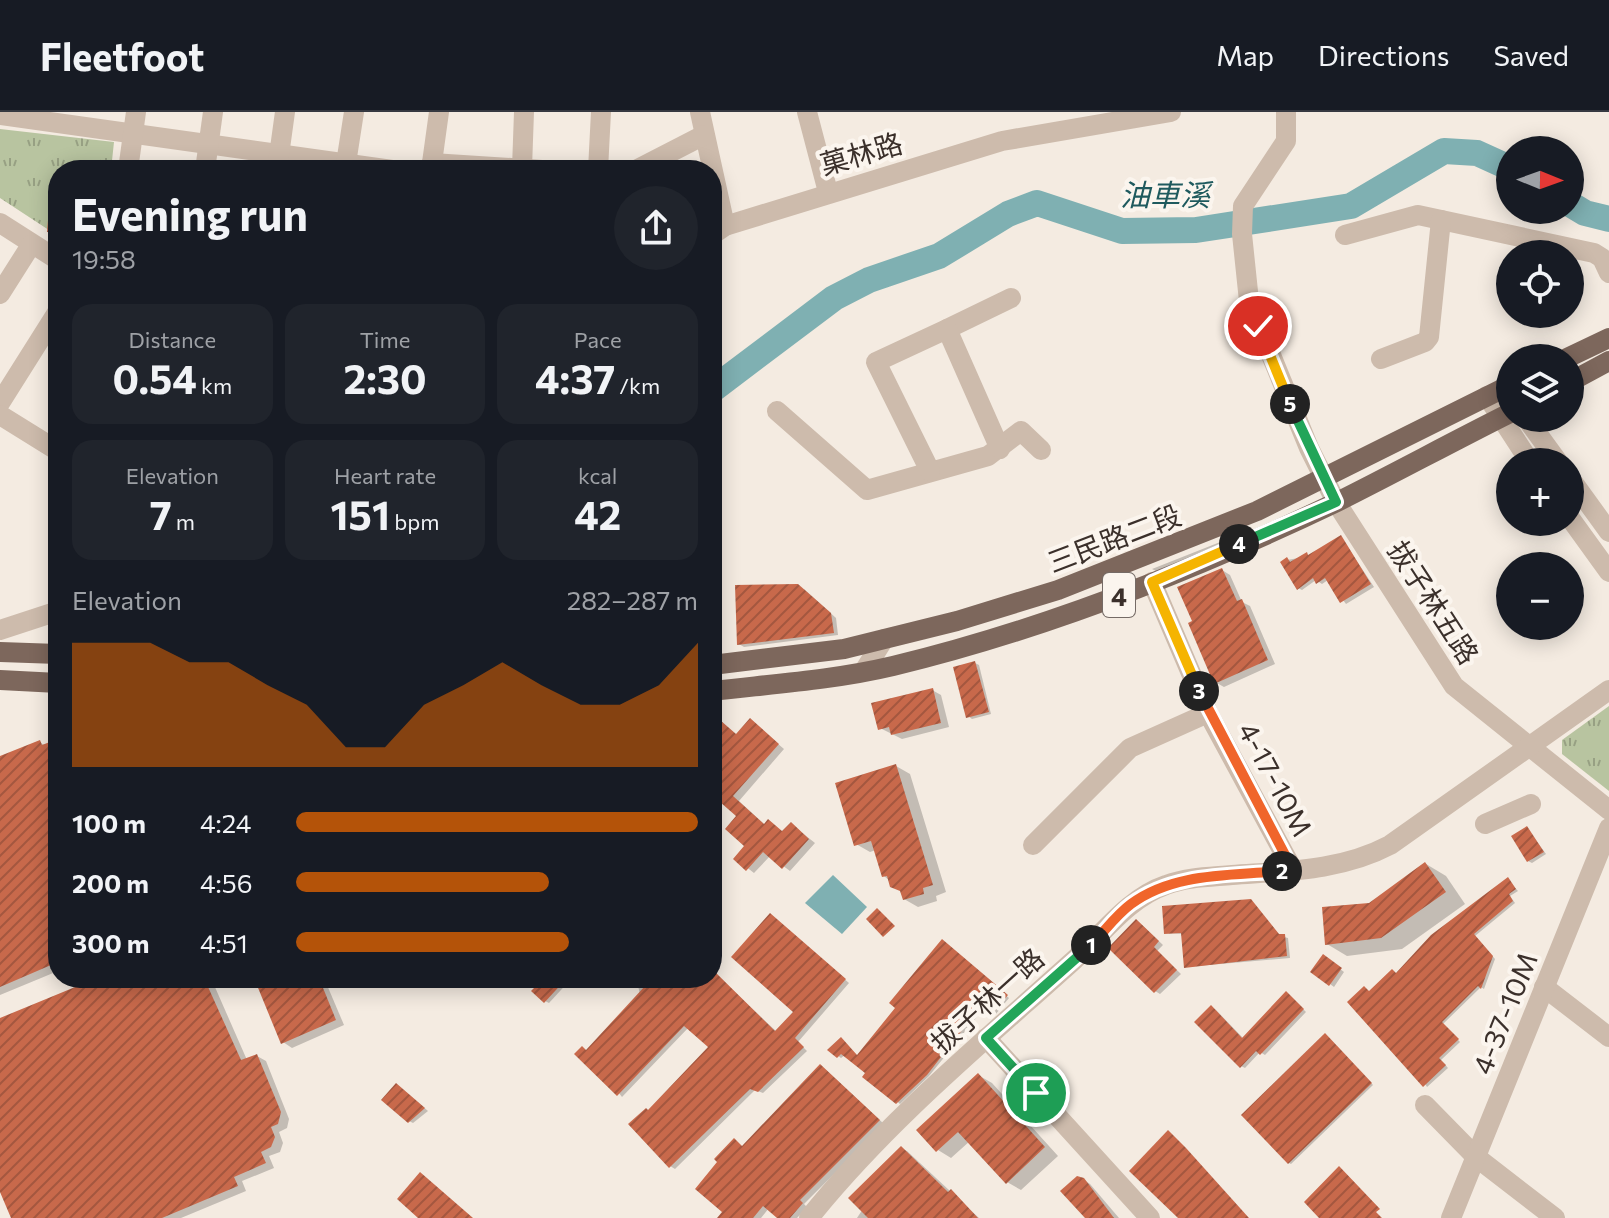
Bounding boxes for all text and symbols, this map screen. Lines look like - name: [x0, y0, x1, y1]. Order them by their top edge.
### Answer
- text: Fleetfoot: [40, 32, 204, 79]
- text: Map: [1216, 38, 1274, 72]
- text: Directions: [1318, 38, 1449, 72]
- text: Saved: [1493, 38, 1569, 72]
- street label: 菓林路: [816, 125, 906, 181]
- north arrow: [1496, 136, 1584, 224]
- map controls: [1496, 136, 1584, 640]
- water label: 油車溪: [1120, 175, 1214, 212]
- text: Evening run: [72, 186, 308, 240]
- button: share: [614, 186, 698, 270]
- button: locate: [1496, 240, 1584, 328]
- text: 19:58: [72, 243, 136, 274]
- pin: [1224, 292, 1292, 360]
- icon: check: [1236, 304, 1280, 348]
- text: Distance: [129, 326, 216, 353]
- text: Time: [360, 326, 410, 353]
- text: Pace: [574, 326, 622, 353]
- button: layers: [1496, 344, 1584, 432]
- text: 0.54: [112, 353, 197, 402]
- text: 2:30: [343, 353, 427, 402]
- text: 4:37: [535, 353, 615, 402]
- text: km: [197, 372, 232, 399]
- text: /km: [615, 372, 660, 399]
- pin: 5: [1270, 384, 1310, 424]
- text: 5: [1284, 390, 1296, 417]
- button: +: [1496, 448, 1584, 536]
- text: Elevation: [126, 462, 219, 489]
- text: Heart rate: [334, 462, 436, 489]
- text: kcal: [578, 462, 617, 489]
- text: 7: [150, 489, 172, 538]
- text: 151: [331, 489, 390, 538]
- text: 42: [574, 489, 621, 538]
- street label: 三民路二段: [1043, 497, 1185, 579]
- text: m: [172, 508, 195, 535]
- text: bpm: [390, 508, 439, 535]
- pin: 4: [1219, 524, 1259, 564]
- text: 4: [1232, 530, 1246, 557]
- street label: 拔子林五路: [1382, 534, 1486, 670]
- button: −: [1496, 552, 1584, 640]
- road number: 4: [1103, 573, 1135, 617]
- text: Elevation: [72, 584, 182, 615]
- text: 282–287 m: [567, 584, 698, 615]
- pin: 3: [1179, 671, 1219, 711]
- text: 3: [1193, 677, 1205, 704]
- street label: 4-17-10M: [1232, 716, 1320, 842]
- text: 100 m: [72, 807, 146, 838]
- text: 4:24: [200, 807, 251, 838]
- pin: 2: [1262, 851, 1302, 891]
- text: 2: [1276, 857, 1288, 884]
- text: 200 m: [72, 867, 149, 898]
- text: 4:56: [200, 867, 252, 898]
- pin: 1: [1071, 925, 1111, 965]
- text: 300 m: [72, 927, 149, 958]
- text: 4:51: [200, 927, 248, 958]
- text: 1: [1086, 931, 1096, 958]
- street label: 拔子林一路: [924, 941, 1050, 1059]
- street label: 4-37-10M: [1464, 947, 1544, 1079]
- pin: [1002, 1059, 1070, 1127]
- icon: arrive: [1014, 1071, 1058, 1115]

